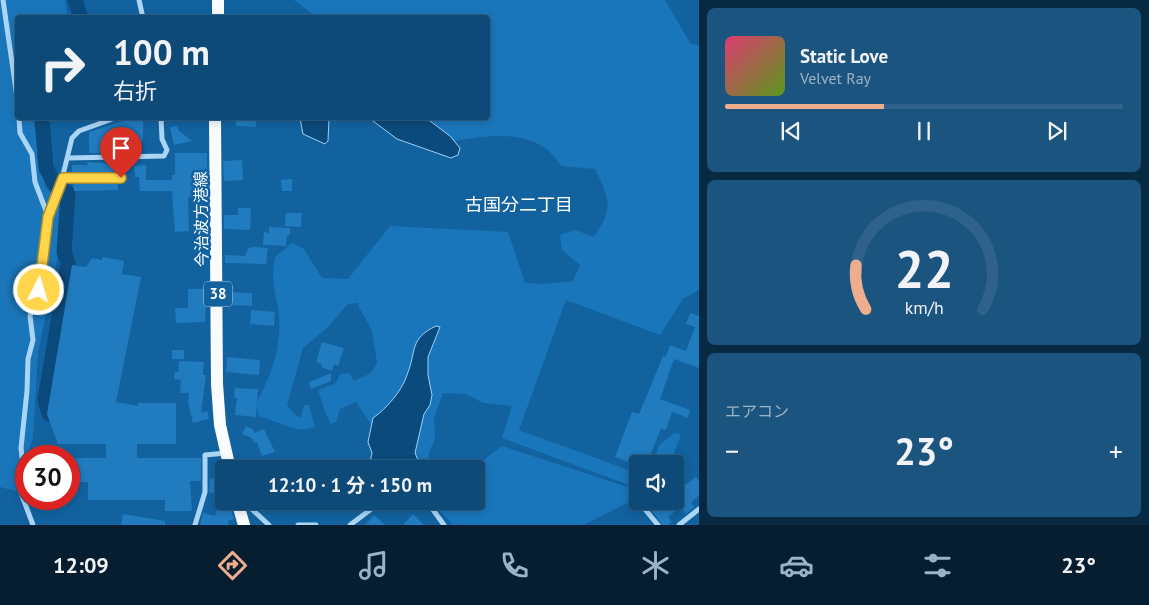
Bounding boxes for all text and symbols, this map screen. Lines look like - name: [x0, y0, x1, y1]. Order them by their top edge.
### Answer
- text: 100 m: [113, 29, 210, 75]
- icon: right: [30, 35, 95, 100]
- text: Static Love: [800, 44, 888, 68]
- text: Velvet Ray: [800, 68, 871, 88]
- text: 右折: [113, 77, 157, 105]
- icon: previous: [777, 117, 805, 145]
- icon: pause: [910, 117, 938, 145]
- icon: next: [1043, 117, 1071, 145]
- pin: [100, 127, 142, 178]
- icon: arrive: [107, 134, 135, 162]
- street label: 今治波方港線: [190, 171, 212, 267]
- district label: 古国分二丁目: [465, 193, 573, 216]
- text: 22: [895, 235, 953, 302]
- position arrow: [12, 263, 64, 315]
- road number: 38: [204, 282, 232, 306]
- text: km/h: [904, 296, 944, 319]
- text: エアコン: [725, 401, 789, 421]
- text: 23°: [894, 426, 954, 475]
- text: −: [725, 432, 739, 469]
- text: +: [1109, 432, 1123, 469]
- speed limit sign: 30: [15, 445, 80, 510]
- map controls: [629, 455, 684, 510]
- button: sound: [629, 455, 684, 510]
- text: 12:10 · 1 分 · 150 m: [268, 473, 432, 497]
- icon: directions: [215, 548, 250, 583]
- icon: music: [356, 548, 391, 583]
- icon: phone: [497, 548, 532, 583]
- icon: climate: [638, 548, 673, 583]
- icon: car: [779, 548, 814, 583]
- icon: filters: [920, 548, 955, 583]
- text: 12:09: [53, 551, 109, 579]
- text: 23°: [1061, 551, 1096, 579]

